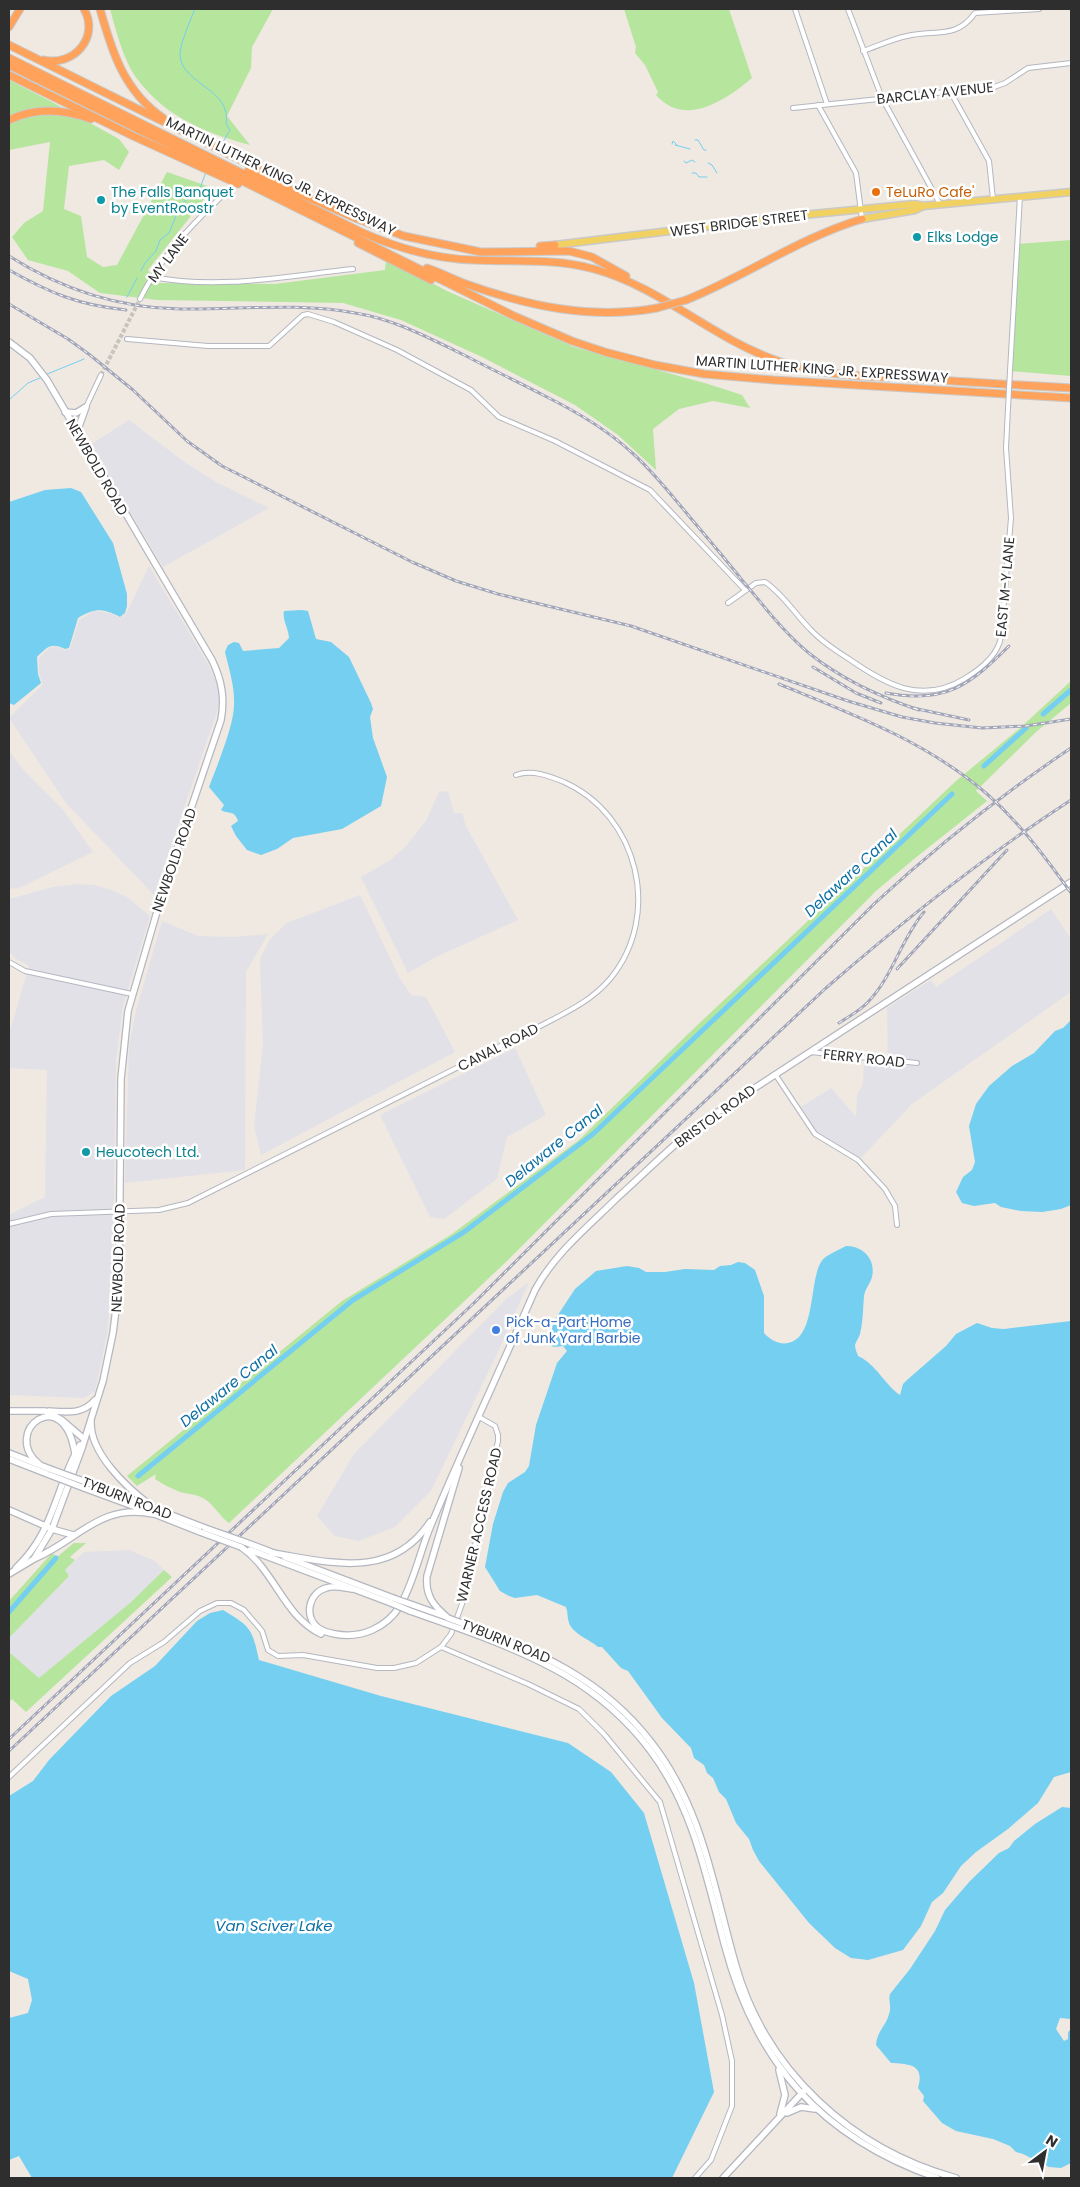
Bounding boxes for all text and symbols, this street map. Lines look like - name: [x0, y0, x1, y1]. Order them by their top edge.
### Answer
- street label: BARCLAY AVENUE: [876, 77, 994, 109]
- street label: MARTIN LUTHER KING JR. EXPRESSWAY: [163, 112, 399, 240]
- place label: The Falls Banquet by EventRoostr: [111, 182, 234, 218]
- place label: TeLuRo Cafe': [886, 182, 974, 202]
- marker: TeLuRo Cafe': [870, 186, 882, 198]
- marker: The Falls Banquet by EventRoostr: [95, 194, 107, 206]
- street label: WEST BRIDGE STREET: [669, 205, 810, 241]
- place label: Elks Lodge: [927, 227, 999, 247]
- street label: MY LANE: [143, 229, 193, 287]
- marker: Elks Lodge: [911, 231, 923, 243]
- street label: MARTIN LUTHER KING JR. EXPRESSWAY: [695, 350, 949, 388]
- street label: NEWBOLD ROAD: [61, 415, 133, 519]
- street label: EAST M-Y LANE: [991, 536, 1019, 638]
- street label: NEWBOLD ROAD: [147, 805, 201, 915]
- water label: Delaware Canal: [799, 824, 902, 921]
- street label: CANAL ROAD: [454, 1018, 542, 1076]
- street label: FERRY ROAD: [822, 1044, 906, 1072]
- street label: BRISTOL ROAD: [670, 1080, 760, 1152]
- water label: Delaware Canal: [500, 1099, 607, 1192]
- place label: Heucotech Ltd.: [96, 1142, 199, 1162]
- marker: Heucotech Ltd.: [80, 1146, 92, 1158]
- street label: NEWBOLD ROAD: [106, 1203, 130, 1313]
- place label: Pick-a-Part Home of Junk Yard Barbie: [506, 1312, 641, 1348]
- marker: Pick-a-Part Home of Junk Yard Barbie: [490, 1324, 502, 1336]
- water label: Delaware Canal: [175, 1339, 282, 1432]
- street label: WARNER ACCESS ROAD: [451, 1446, 507, 1604]
- street label: TYBURN ROAD: [79, 1472, 175, 1524]
- street label: TYBURN ROAD: [458, 1614, 554, 1668]
- water label: Van Sciver Lake: [215, 1915, 333, 1936]
- north arrow: [1020, 2127, 1070, 2177]
- text: N: [1042, 2130, 1062, 2152]

